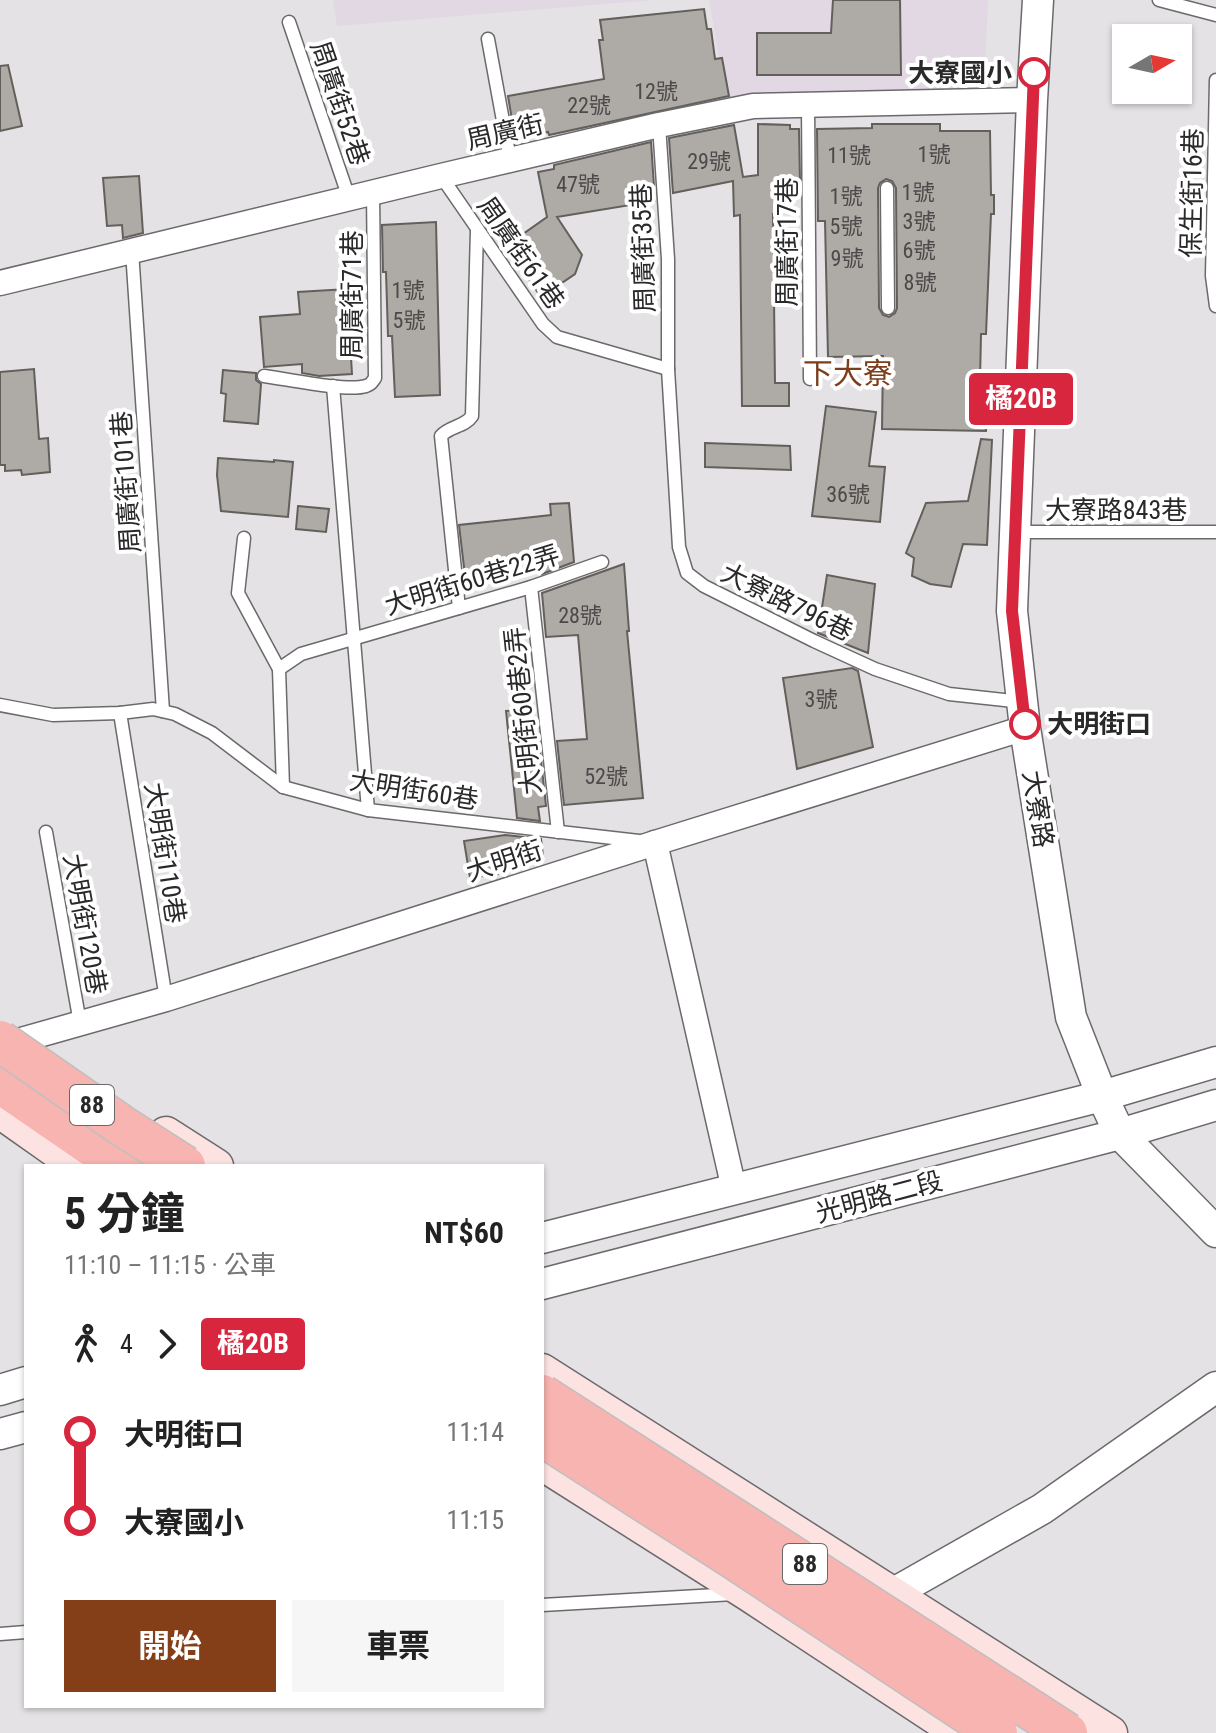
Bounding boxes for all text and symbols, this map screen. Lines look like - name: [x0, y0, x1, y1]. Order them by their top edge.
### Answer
- north arrow: [1112, 24, 1192, 104]
- map controls: [1112, 24, 1192, 104]
- street label: 周廣街52巷: [305, 37, 375, 169]
- place label: 大寮國小: [908, 58, 1012, 88]
- marker: 大寮國小: [1019, 58, 1049, 88]
- house number: 12號: [634, 79, 678, 104]
- house number: 22號: [567, 93, 611, 118]
- street label: 周廣街: [464, 109, 546, 155]
- street label: 保生街16巷: [1176, 128, 1208, 258]
- house number: 1號: [918, 142, 950, 167]
- house number: 11號: [827, 143, 871, 168]
- house number: 29號: [687, 149, 731, 174]
- house number: 47號: [556, 172, 600, 197]
- street label: 周廣街17巷: [772, 177, 802, 307]
- house number: 1號: [902, 180, 934, 205]
- street label: 周廣街35巷: [626, 183, 660, 313]
- house number: 1號: [830, 184, 862, 209]
- street label: 周廣街61巷: [472, 191, 570, 315]
- house number: 3號: [903, 209, 935, 234]
- house number: 5號: [830, 214, 862, 239]
- street label: 周廣街71巷: [337, 230, 367, 360]
- house number: 6號: [903, 238, 935, 263]
- house number: 9號: [831, 246, 863, 271]
- house number: 8號: [904, 270, 936, 295]
- house number: 1號: [392, 278, 424, 303]
- house number: 5號: [393, 308, 425, 333]
- district label: 下大寮: [803, 356, 893, 391]
- line badge: 橘20B: [965, 373, 1077, 425]
- text: 橘20B: [985, 382, 1057, 415]
- street label: 周廣街101巷: [106, 410, 146, 554]
- house number: 36號: [826, 482, 870, 507]
- street label: 大寮路843巷: [1045, 495, 1187, 525]
- street label: 大明街60巷22弄: [381, 539, 563, 621]
- street label: 大寮路796巷: [716, 557, 858, 647]
- house number: 28號: [558, 603, 602, 628]
- street label: 大明街60巷2弄: [499, 626, 547, 796]
- house number: 3號: [805, 687, 837, 712]
- marker: 大明街口: [1010, 709, 1040, 739]
- place label: 大明街口: [1047, 709, 1151, 739]
- house number: 52號: [584, 764, 628, 789]
- street label: 大明街60巷: [348, 765, 480, 815]
- street label: 大寮路: [1017, 768, 1059, 850]
- street label: 大明街110巷: [139, 780, 191, 926]
- street label: 大明街: [462, 835, 546, 887]
- street label: 大明街120巷: [58, 851, 112, 997]
- road number: 88: [70, 1085, 114, 1125]
- street label: 光明路二段: [812, 1166, 946, 1228]
- text: 5 分鐘: [64, 1188, 184, 1240]
- text: NT$60: [424, 1215, 504, 1250]
- text: 11:10 – 11:15 · 公車: [64, 1250, 276, 1280]
- icon: walk: [64, 1322, 108, 1366]
- icon: forward: [145, 1322, 189, 1366]
- text: 橘20B: [217, 1327, 289, 1360]
- text: 4: [120, 1329, 133, 1359]
- text: 大明街口: [124, 1417, 244, 1452]
- text: 11:14: [447, 1417, 504, 1447]
- text: 大寮國小: [124, 1505, 244, 1540]
- text: 11:15: [447, 1505, 504, 1535]
- road number: 88: [783, 1544, 827, 1584]
- button: 開始: [64, 1600, 276, 1692]
- button: 車票: [292, 1600, 504, 1692]

